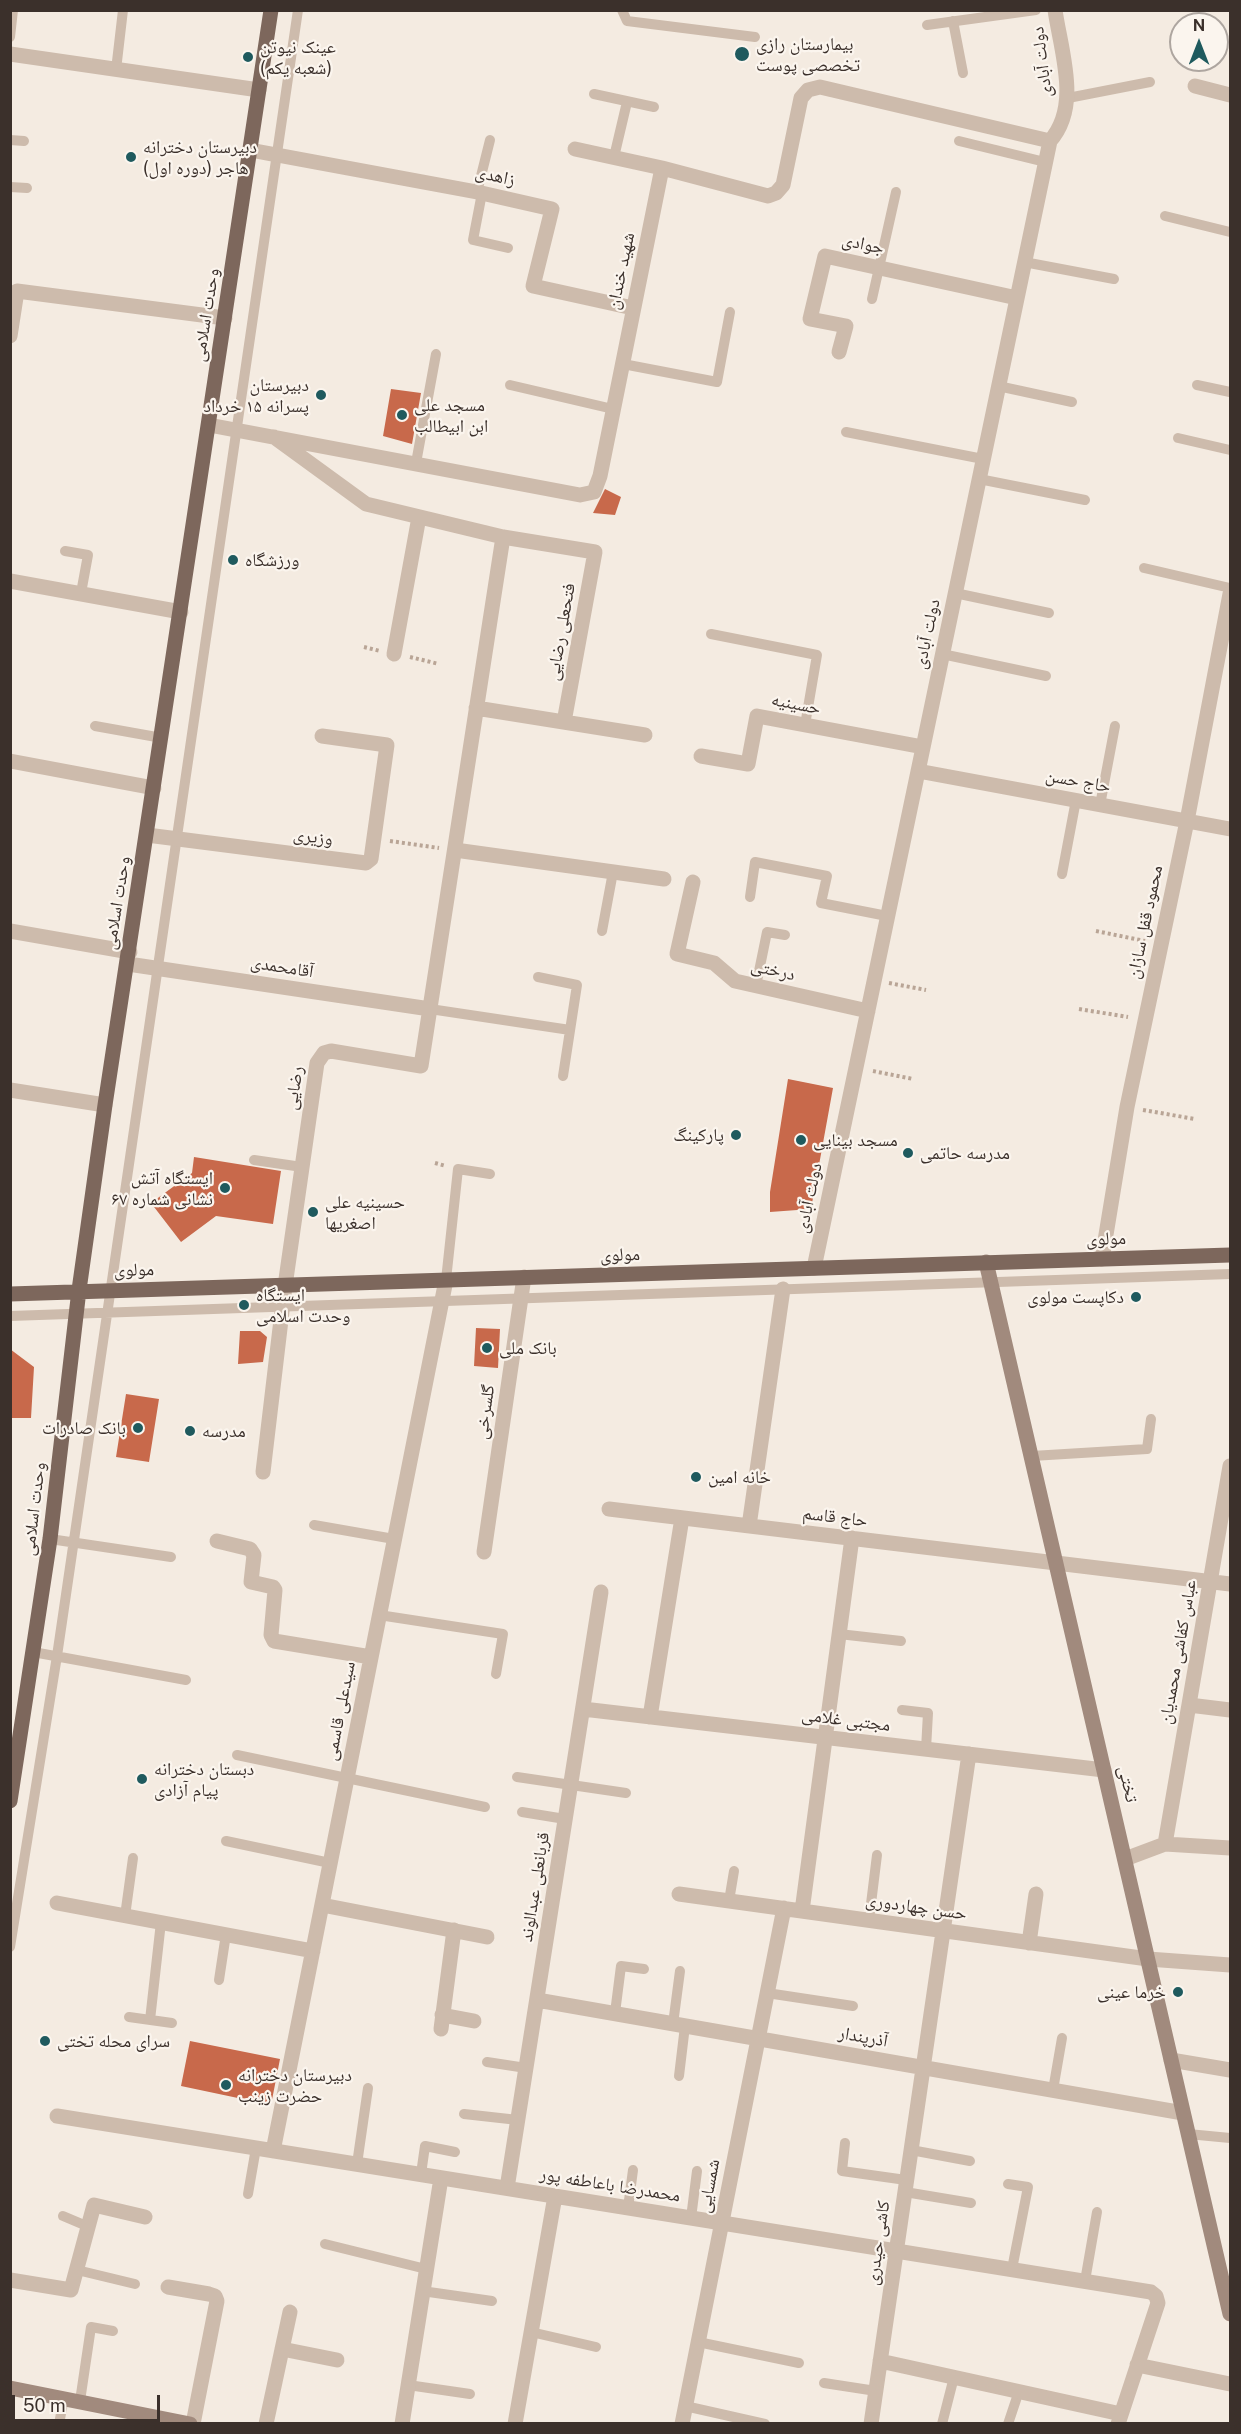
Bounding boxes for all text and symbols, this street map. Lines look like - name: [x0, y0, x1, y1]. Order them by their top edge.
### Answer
- north arrow: [1169, 12, 1229, 72]
- text: N: [1193, 16, 1205, 35]
- street label: دولت آبادی: [1027, 25, 1057, 99]
- place label: بیمارستان رازی تخصصی پوست: [756, 33, 860, 76]
- place label: عینک نیوتن (شعبه یکم): [260, 36, 336, 78]
- marker: بیمارستان رازی تخصصی پوست: [733, 45, 751, 63]
- marker: عینک نیوتن (شعبه یکم): [241, 50, 255, 64]
- place label: دبیرستان دخترانه هاجر (دوره اول): [143, 136, 257, 178]
- marker: دبیرستان دخترانه هاجر (دوره اول): [124, 150, 138, 164]
- street label: زاهدی: [473, 161, 517, 191]
- street label: جوادی: [840, 229, 886, 259]
- street label: شهید خندان: [602, 231, 640, 311]
- street label: وحدت اسلامی: [188, 267, 224, 363]
- place label: دبیرستان پسرانه ۱۵ خرداد: [203, 374, 309, 416]
- marker: دبیرستان پسرانه ۱۵ خرداد: [314, 388, 328, 402]
- place label: مسجد علی ابن ابیطالب: [414, 394, 488, 436]
- marker: مسجد علی ابن ابیطالب: [395, 408, 409, 422]
- place label: ورزشگاه: [245, 549, 299, 571]
- marker: ورزشگاه: [226, 553, 240, 567]
- street label: فتحعلی رضایی: [542, 581, 580, 683]
- street label: دولت آبادی: [909, 597, 945, 671]
- street label: حسینیه: [770, 689, 822, 719]
- street label: حاج حسن: [1044, 765, 1112, 797]
- street label: وزیری: [292, 824, 334, 850]
- street label: وحدت اسلامی: [99, 855, 135, 951]
- street label: محمود قفل سازان: [1122, 863, 1168, 981]
- street label: آقامحمدی: [249, 951, 315, 983]
- street label: درختی: [749, 954, 797, 986]
- street label: رضایی: [280, 1064, 308, 1112]
- place label: پارکینگ: [673, 1124, 724, 1146]
- marker: پارکینگ: [729, 1128, 743, 1142]
- place label: مسجد بینایی: [813, 1129, 898, 1151]
- marker: مسجد بینایی: [794, 1133, 808, 1147]
- place label: مدرسه حاتمی: [920, 1142, 1010, 1164]
- marker: مدرسه حاتمی: [901, 1146, 915, 1160]
- street label: دولت آبادی: [791, 1161, 827, 1235]
- place label: ایستگاه آتش نشانی شماره ۶۷: [111, 1167, 213, 1210]
- marker: ایستگاه آتش نشانی شماره ۶۷: [218, 1181, 232, 1195]
- place label: حسینیه علی اصغریها: [325, 1191, 405, 1234]
- marker: حسینیه علی اصغریها: [306, 1205, 320, 1219]
- street label: مولوی: [1086, 1228, 1126, 1250]
- street label: مولوی: [600, 1244, 640, 1266]
- street label: مولوی: [114, 1259, 154, 1281]
- place label: ایستگاه وحدت اسلامی: [256, 1284, 350, 1326]
- place label: دکاپست مولوی: [1027, 1286, 1124, 1308]
- marker: دکاپست مولوی: [1129, 1290, 1143, 1304]
- marker: ایستگاه وحدت اسلامی: [237, 1298, 251, 1312]
- place label: بانک ملی: [499, 1337, 557, 1359]
- marker: بانک ملی: [480, 1341, 494, 1355]
- street label: گلسرخی: [470, 1383, 500, 1441]
- place label: بانک صادرات: [42, 1417, 126, 1439]
- place label: مدرسه: [202, 1420, 246, 1442]
- marker: بانک صادرات: [131, 1421, 145, 1435]
- marker: مدرسه: [183, 1424, 197, 1438]
- street label: وحدت اسلامی: [18, 1461, 50, 1557]
- place label: خانه امین: [708, 1466, 771, 1488]
- marker: خانه امین: [689, 1470, 703, 1484]
- street label: حاج قاسم: [801, 1502, 869, 1532]
- street label: عباس کفاشی محمدیان: [1155, 1578, 1201, 1726]
- street label: سیدعلی قاسمی: [320, 1659, 360, 1763]
- street label: مجتبی غلامی: [800, 1704, 892, 1736]
- place label: دبستان دخترانه پیام آزادی: [154, 1758, 254, 1800]
- street label: تختی: [1113, 1764, 1143, 1804]
- marker: دبستان دخترانه پیام آزادی: [135, 1772, 149, 1786]
- street label: قربانعلی عبدالوند: [516, 1831, 554, 1943]
- street label: حسن چهاردوری: [864, 1889, 968, 1925]
- place label: خرما عینی: [1097, 1981, 1166, 2003]
- marker: خرما عینی: [1171, 1985, 1185, 1999]
- street label: آذرپندار: [837, 2022, 889, 2052]
- place label: سرای محله تختی: [57, 2030, 170, 2052]
- marker: سرای محله تختی: [38, 2034, 52, 2048]
- place label: دبیرستان دخترانه حضرت زینب: [238, 2064, 352, 2106]
- marker: دبیرستان دخترانه حضرت زینب: [219, 2078, 233, 2092]
- street label: شمسایی: [693, 2157, 725, 2215]
- street label: محمدرضا باعاطفه پور: [538, 2163, 682, 2207]
- street label: کاشی حیدری: [861, 2199, 895, 2287]
- scale bar: [15, 2383, 164, 2421]
- text: 50 m: [23, 2395, 66, 2416]

